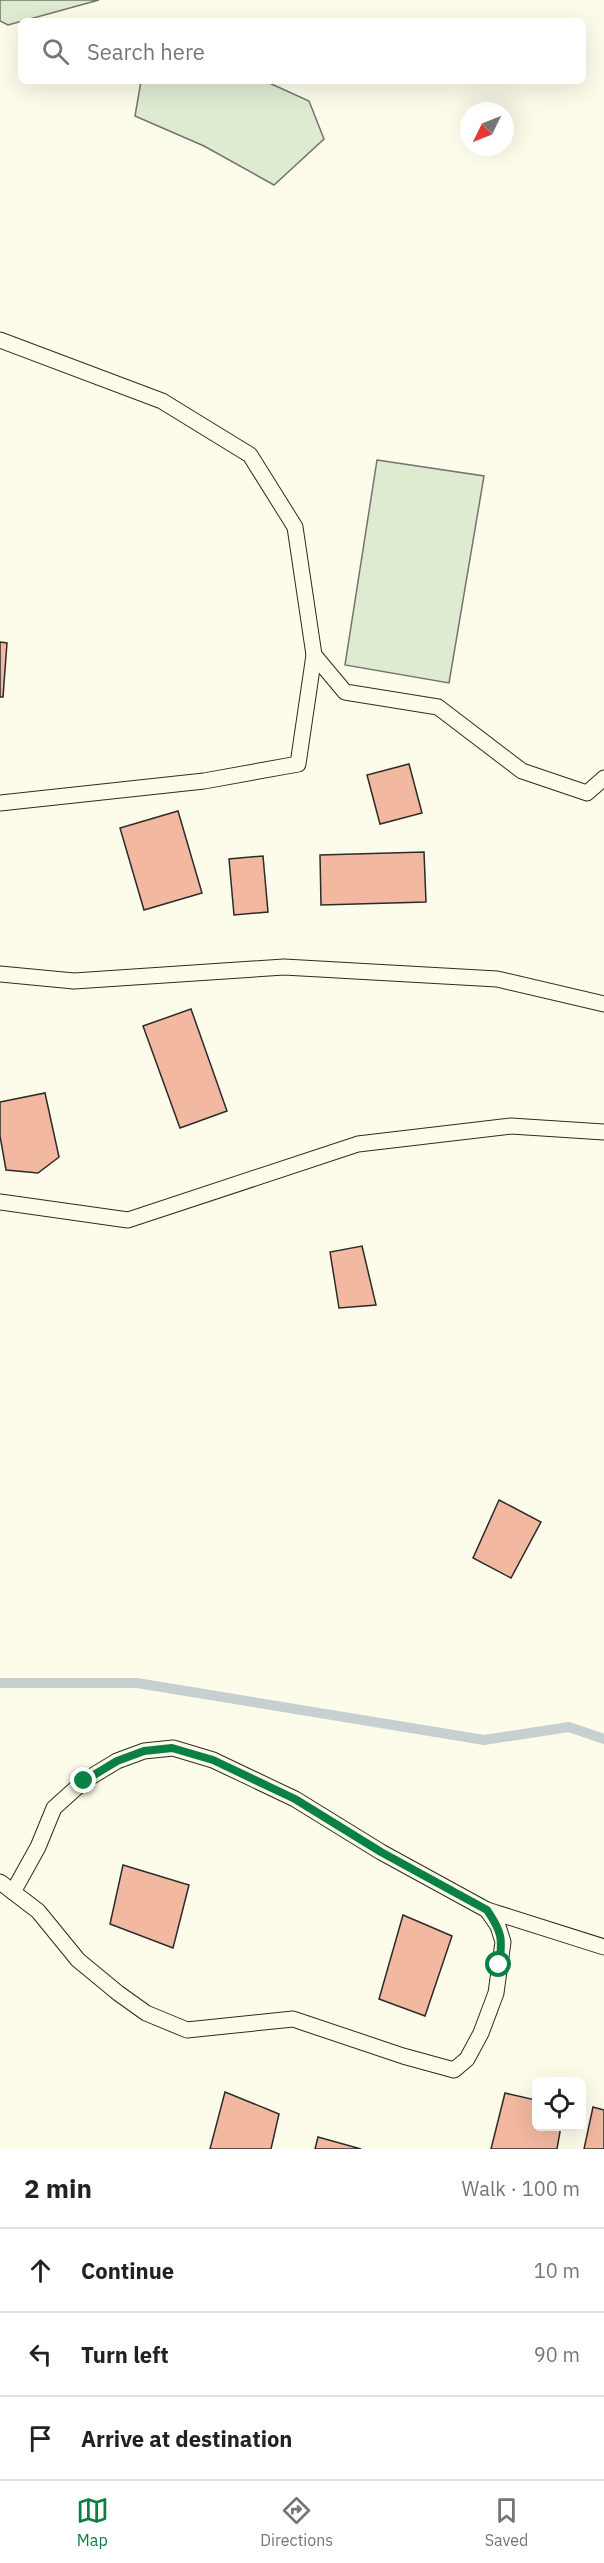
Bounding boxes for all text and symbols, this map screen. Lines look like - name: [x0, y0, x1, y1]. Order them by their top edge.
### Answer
- search box: [18, 18, 586, 84]
- icon: search: [39, 35, 72, 68]
- text: Search here: [87, 37, 205, 66]
- north arrow: [460, 102, 514, 156]
- route end: [70, 1767, 96, 1793]
- route start: [485, 1951, 511, 1977]
- map controls: [532, 2077, 586, 2131]
- button: locate: [532, 2077, 586, 2131]
- text: 2 min: [24, 2171, 92, 2205]
- text: Walk · 100 m: [462, 2175, 580, 2202]
- icon: ahead: [24, 2254, 57, 2287]
- text: Continue: [81, 2256, 174, 2285]
- text: 10 m: [534, 2257, 580, 2284]
- icon: left: [24, 2338, 57, 2371]
- text: Turn left: [81, 2340, 169, 2369]
- text: 90 m: [534, 2341, 580, 2368]
- icon: arrive: [24, 2422, 57, 2455]
- text: Arrive at destination: [81, 2424, 292, 2453]
- tab: Map: [76, 2494, 109, 2550]
- tab: Directions: [260, 2494, 333, 2550]
- tab: Saved: [485, 2494, 528, 2550]

